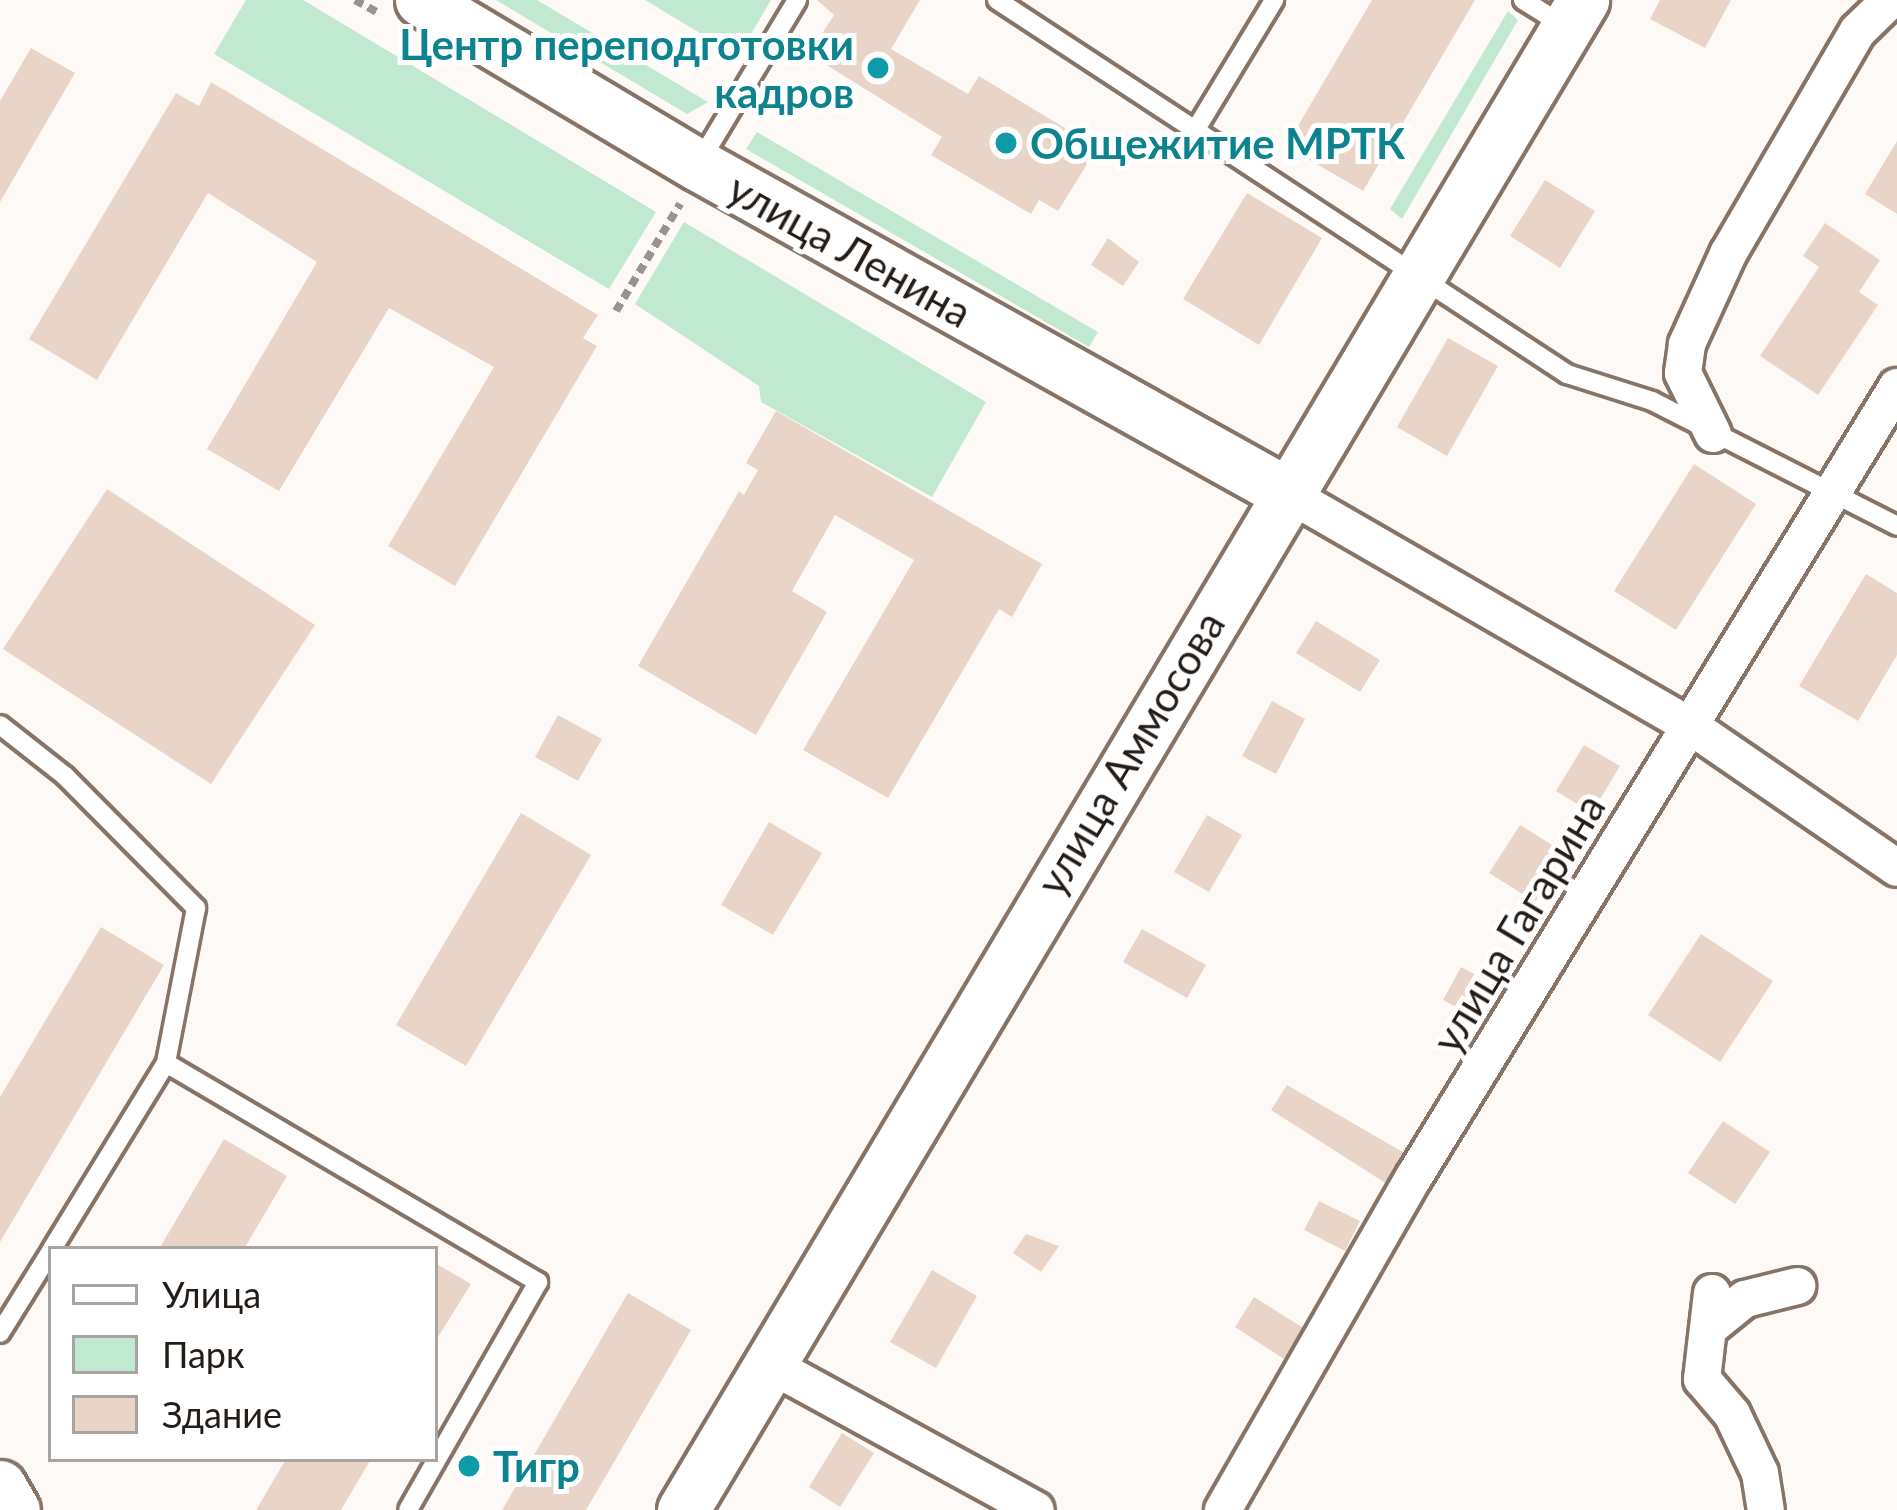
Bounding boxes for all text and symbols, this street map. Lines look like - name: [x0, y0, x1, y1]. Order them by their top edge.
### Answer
- place label: Центр переподготовки кадров: [399, 19, 854, 118]
- marker: Центр переподготовки кадров: [865, 55, 891, 81]
- place label: Общежитие МРТК: [1030, 118, 1405, 168]
- marker: Общежитие МРТК: [993, 130, 1019, 156]
- street label: улица Ленина: [720, 163, 980, 337]
- street label: улица Аммосова: [1025, 602, 1235, 904]
- street label: улица Гагарина: [1421, 784, 1615, 1062]
- legend: [48, 1246, 438, 1462]
- text: Улица: [162, 1272, 261, 1316]
- text: Парк: [162, 1332, 245, 1376]
- text: Здание: [162, 1392, 282, 1436]
- place label: Тигр: [493, 1441, 580, 1491]
- marker: Тигр: [456, 1453, 482, 1479]

